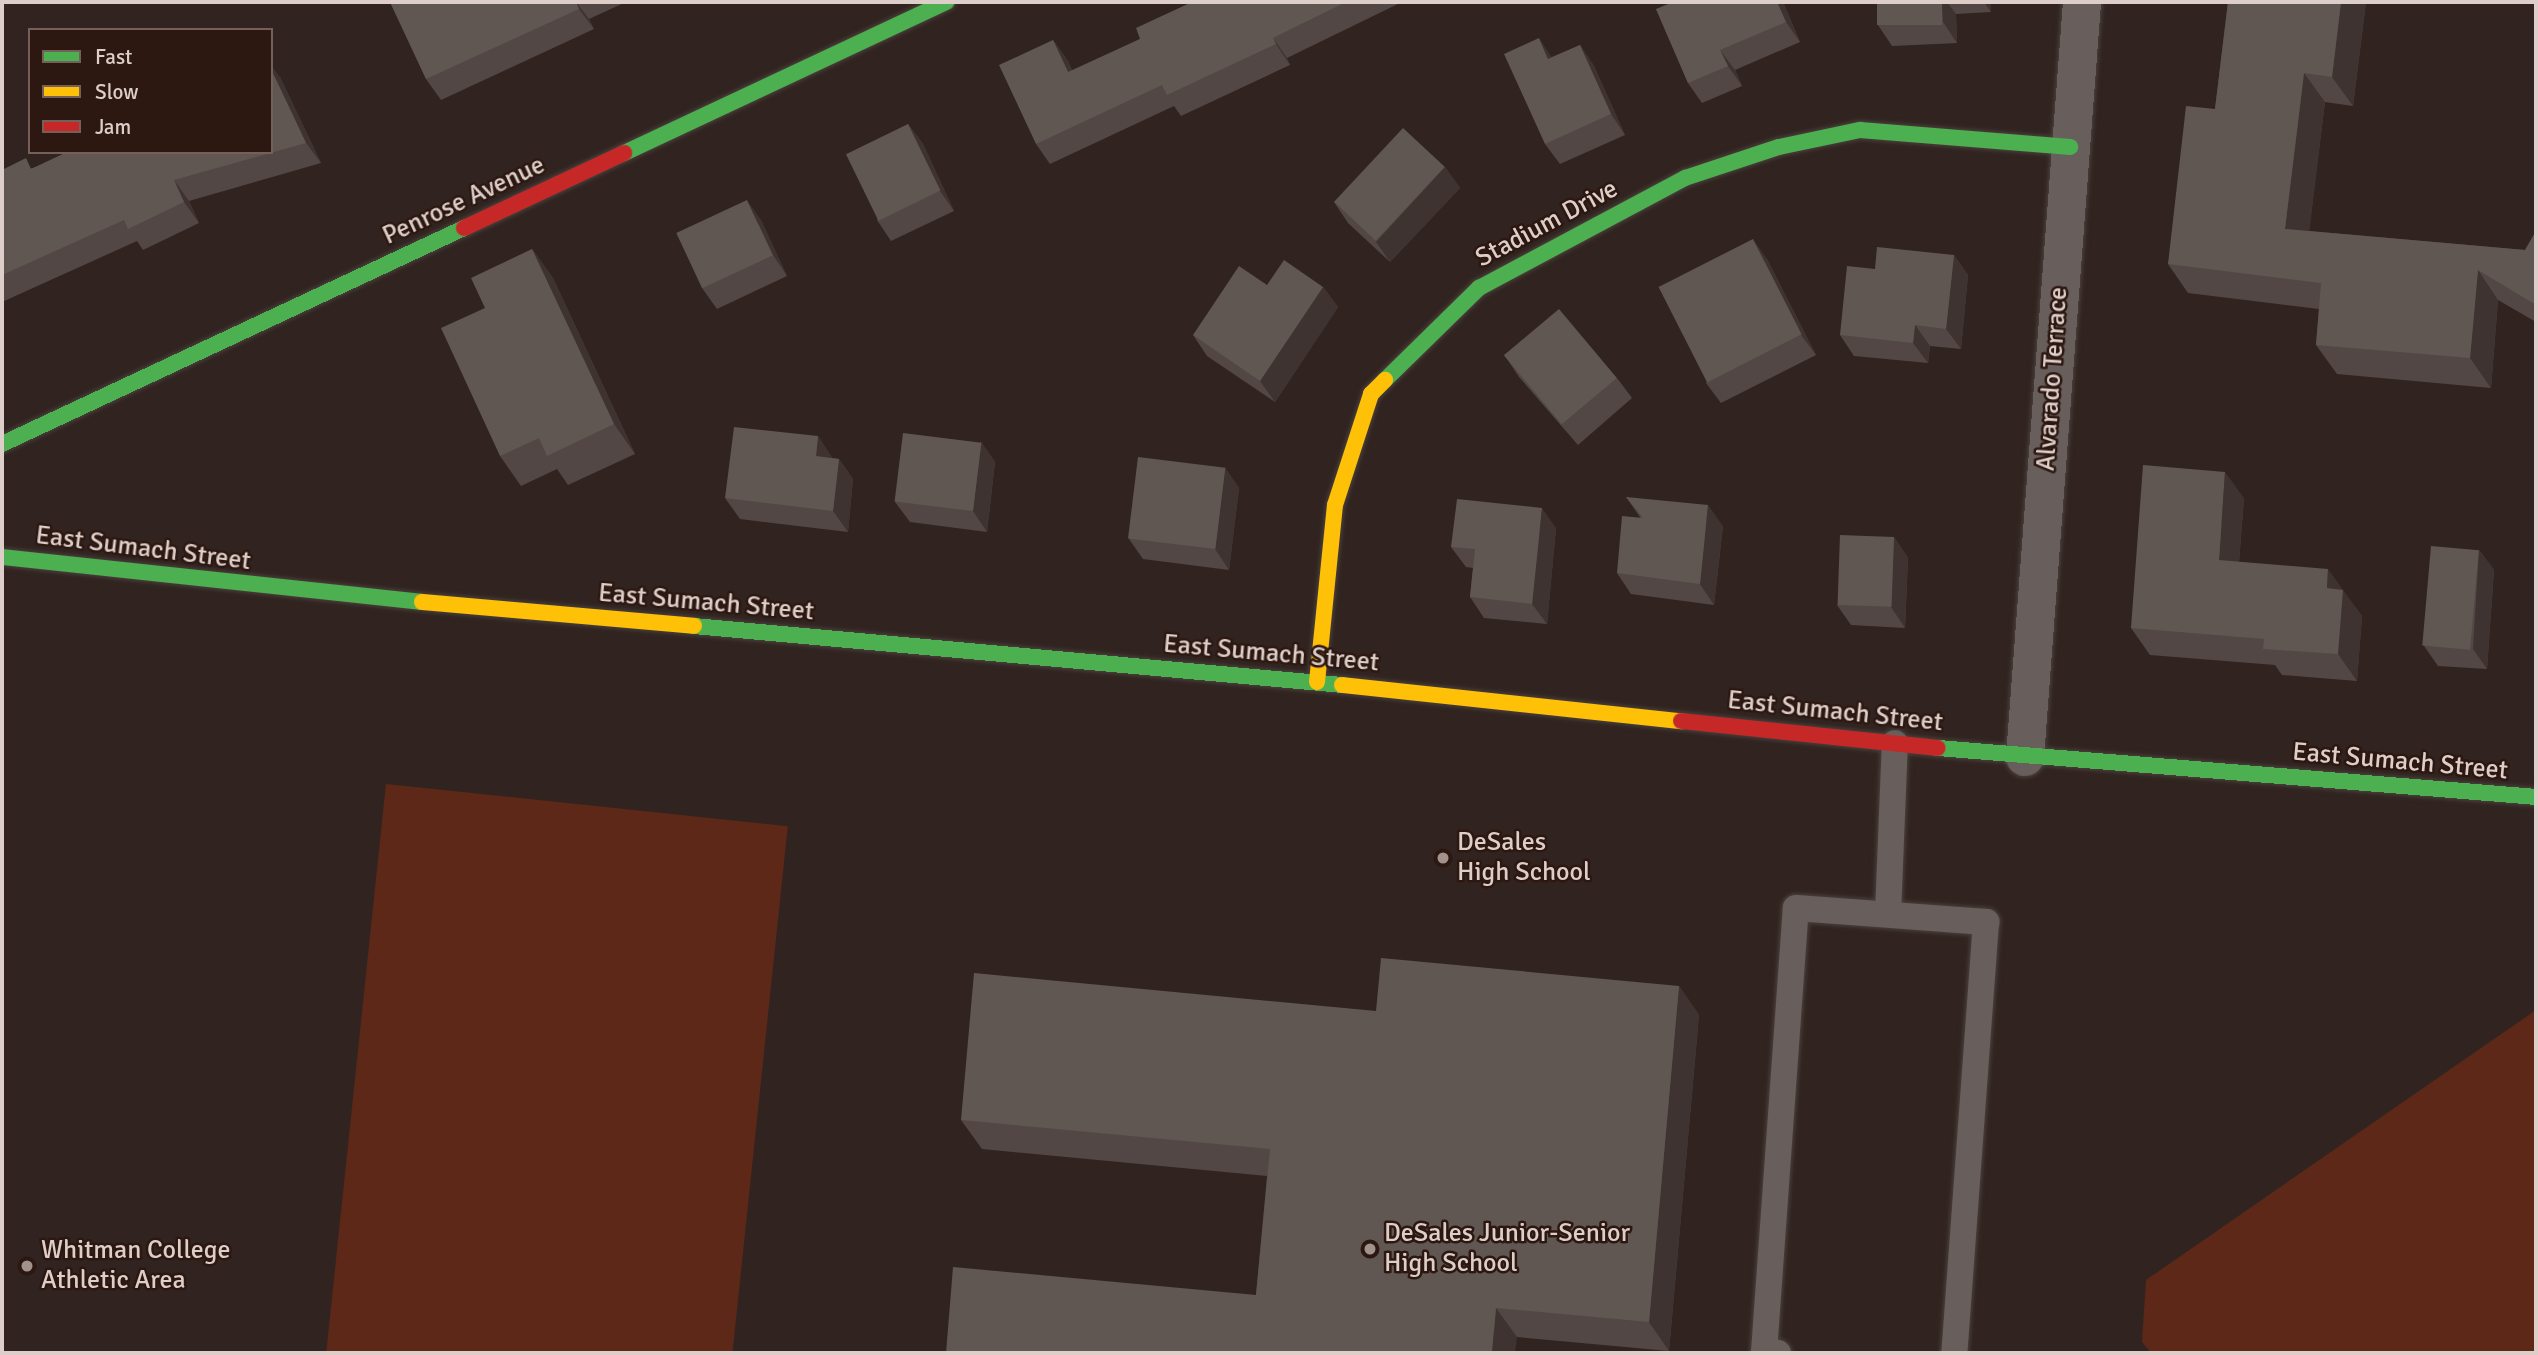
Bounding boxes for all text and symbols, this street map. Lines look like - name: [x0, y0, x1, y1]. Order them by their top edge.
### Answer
- legend: [28, 28, 273, 154]
- text: Fast: [95, 44, 132, 70]
- text: Slow: [95, 79, 139, 105]
- text: Jam: [95, 114, 131, 140]
- street label: Penrose Avenue: [378, 150, 550, 252]
- street label: Stadium Drive: [1471, 174, 1623, 274]
- street label: Alvarado Terrace: [2031, 286, 2075, 472]
- street label: East Sumach Street: [34, 520, 252, 578]
- street label: East Sumach Street: [597, 578, 815, 628]
- street label: East Sumach Street: [1162, 629, 1380, 679]
- street label: East Sumach Street: [1726, 685, 1944, 739]
- street label: East Sumach Street: [2291, 737, 2509, 787]
- place label: DeSales High School: [1457, 827, 1591, 888]
- marker: DeSales High School: [1435, 850, 1451, 866]
- place label: DeSales Junior-Senior High School: [1384, 1218, 1630, 1280]
- place label: Whitman College Athletic Area: [41, 1235, 231, 1296]
- marker: DeSales Junior-Senior High School: [1362, 1241, 1378, 1257]
- marker: Whitman College Athletic Area: [19, 1258, 35, 1274]

